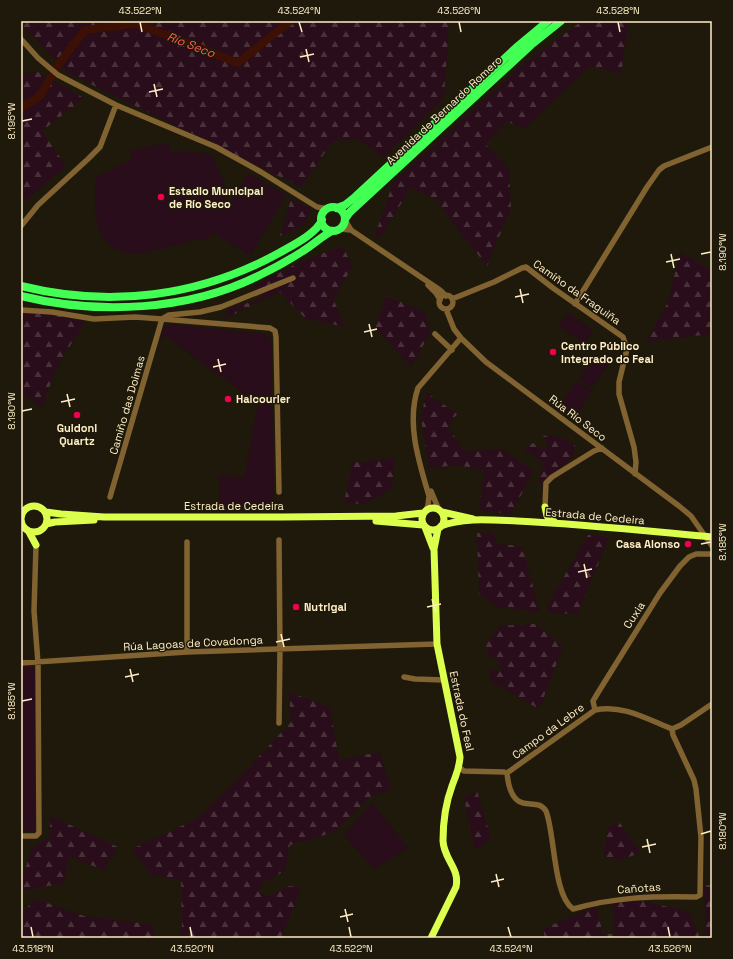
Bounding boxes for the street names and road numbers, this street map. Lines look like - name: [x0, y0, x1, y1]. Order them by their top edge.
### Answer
- street label: Avenida de Bernardo Romero: [383, 53, 505, 167]
- street label: Camiño da Fraguiña: [530, 257, 624, 328]
- street label: Camiño das Doimas: [106, 354, 148, 456]
- street label: Rúa Río Seco: [546, 392, 610, 444]
- street label: Estrada de Cedeira: [184, 499, 285, 513]
- street label: Estrada de Cedeira: [545, 505, 646, 527]
- street label: Cuxia: [620, 598, 648, 631]
- street label: Rúa Lagoas de Covadonga: [123, 632, 264, 654]
- street label: Estrada do Feal: [447, 670, 477, 752]
- street label: Campo da Lebre: [509, 700, 587, 762]
- street label: Cañotas: [617, 879, 662, 897]

